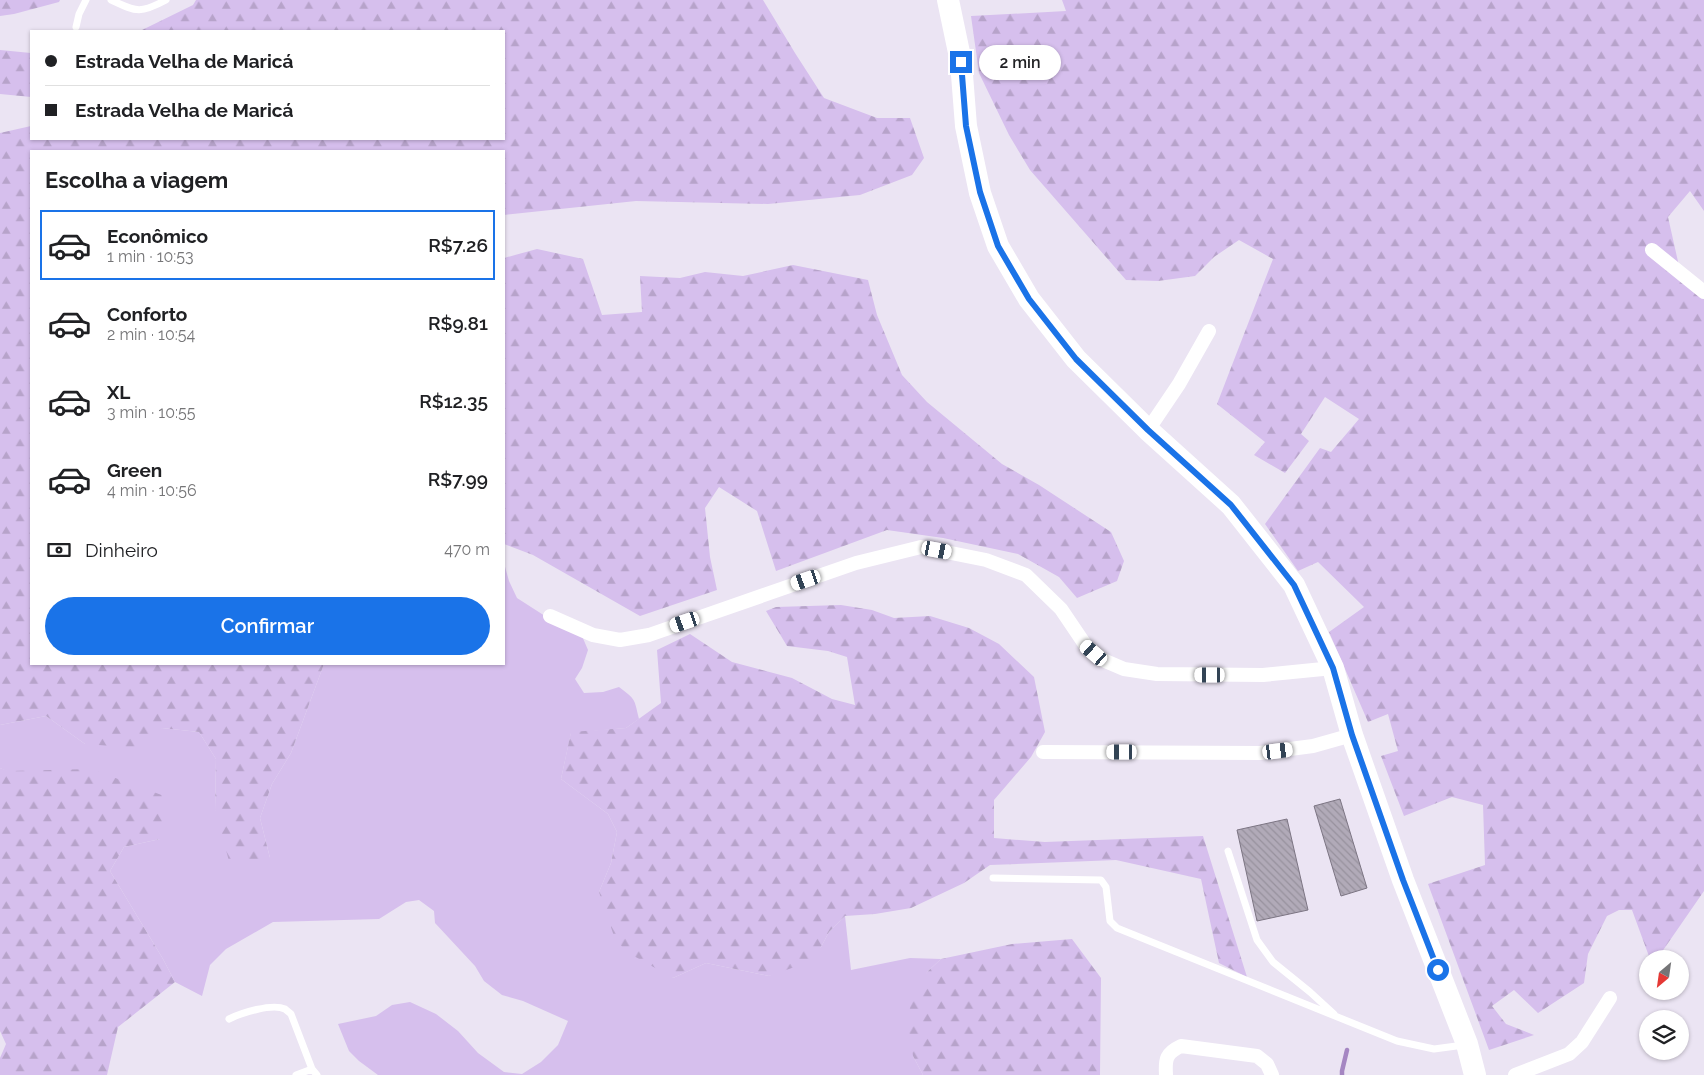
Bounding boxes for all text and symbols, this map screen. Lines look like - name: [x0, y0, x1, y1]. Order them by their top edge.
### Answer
- callout: 2 min: [978, 44, 1061, 80]
- text: Estrada Velha de Maricá: [75, 50, 293, 72]
- route end: [950, 51, 972, 73]
- text: 2 min: [1000, 53, 1041, 72]
- text: Estrada Velha de Maricá: [75, 99, 293, 121]
- text: Escolha a viagem: [45, 167, 228, 193]
- icon: car: [47, 223, 92, 268]
- text: Econômico: [107, 225, 208, 247]
- text: R$7.26: [428, 234, 488, 256]
- text: 1 min · 10:53: [107, 247, 194, 266]
- icon: car: [47, 301, 92, 346]
- text: Conforto: [107, 303, 187, 325]
- text: R$9.81: [428, 312, 488, 334]
- text: 2 min · 10:54: [107, 325, 195, 344]
- icon: car: [47, 379, 92, 424]
- text: XL: [107, 381, 130, 403]
- text: R$12.35: [419, 390, 488, 412]
- text: 3 min · 10:55: [107, 403, 195, 422]
- icon: car: [47, 457, 92, 502]
- text: Green: [107, 459, 162, 481]
- text: R$7.99: [428, 468, 488, 490]
- text: 4 min · 10:56: [107, 481, 197, 500]
- icon: cash: [45, 536, 73, 564]
- text: Dinheiro: [85, 539, 158, 561]
- text: 470 m: [444, 540, 490, 559]
- car: [920, 540, 953, 560]
- car: [789, 568, 822, 592]
- button: Confirmar: [45, 597, 490, 655]
- car: [668, 610, 701, 634]
- car: [1077, 637, 1110, 669]
- car: [1195, 668, 1225, 683]
- car: [1262, 742, 1293, 760]
- car: [1107, 745, 1137, 760]
- north arrow: [1639, 950, 1689, 1000]
- map controls: [1639, 950, 1689, 1060]
- route start: [1427, 959, 1449, 981]
- button: layers: [1639, 1010, 1689, 1060]

